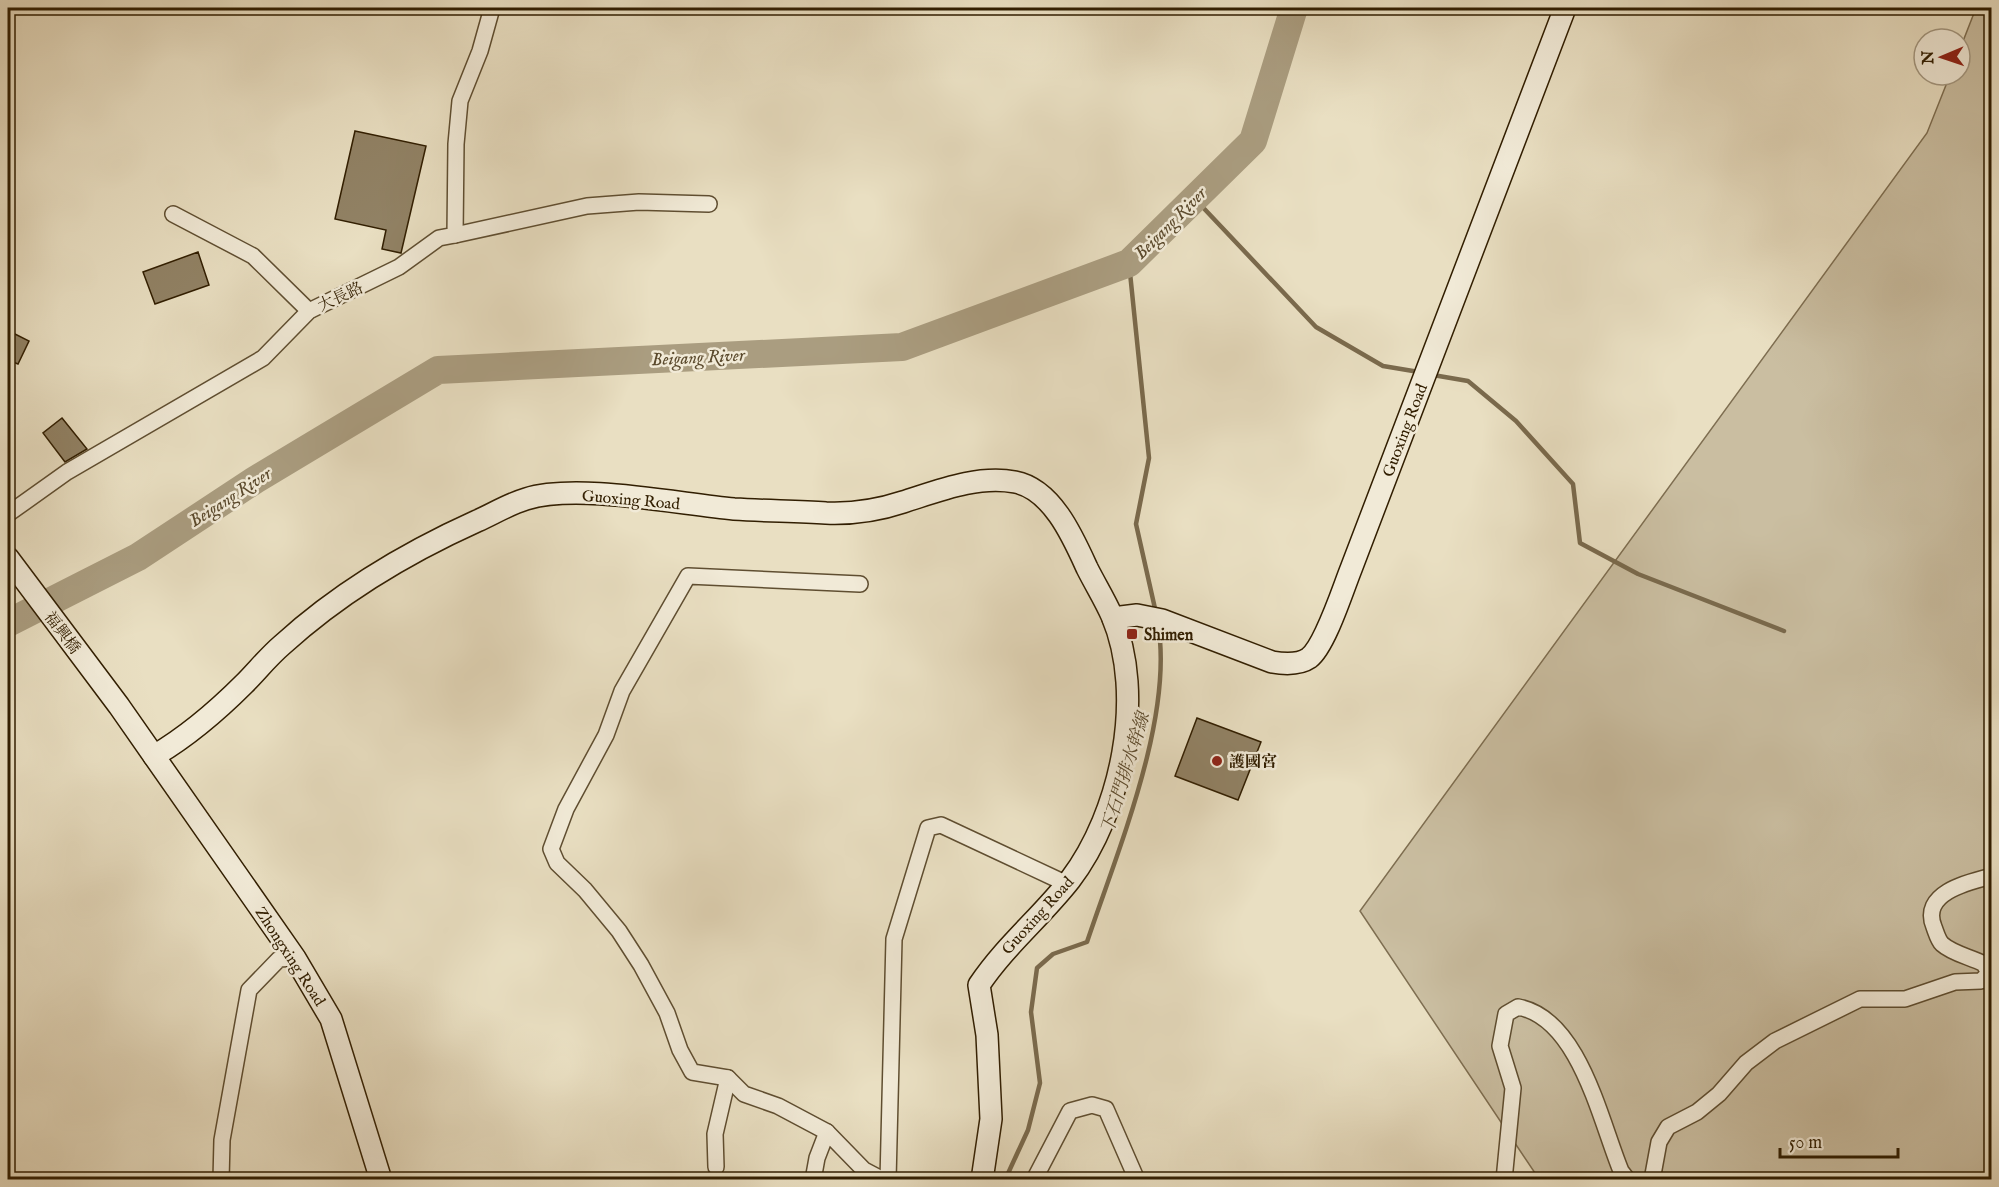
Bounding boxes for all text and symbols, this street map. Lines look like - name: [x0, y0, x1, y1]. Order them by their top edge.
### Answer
- north arrow: [1912, 27, 1972, 87]
- text: N: [1919, 50, 1939, 66]
- water label: Beigang River: [1130, 182, 1213, 265]
- street label: 大長路: [315, 279, 367, 317]
- water label: Beigang River: [651, 345, 746, 372]
- street label: Guoxing Road: [1379, 381, 1433, 480]
- water label: Beigang River: [185, 463, 277, 533]
- street label: Guoxing Road: [581, 487, 681, 515]
- street label: 福興橋: [39, 608, 84, 658]
- place label: Shimen: [1144, 626, 1194, 646]
- marker: Shimen: [1125, 627, 1139, 641]
- water label: 下石門排水幹線: [1097, 708, 1156, 837]
- place label: 護國宮: [1229, 752, 1277, 773]
- marker: 護國宮: [1210, 754, 1224, 768]
- street label: Guoxing Road: [998, 873, 1079, 960]
- street label: Zhongxing Road: [250, 904, 329, 1011]
- scale bar: [1780, 1121, 1898, 1159]
- text: 50 m: [1789, 1132, 1822, 1155]

